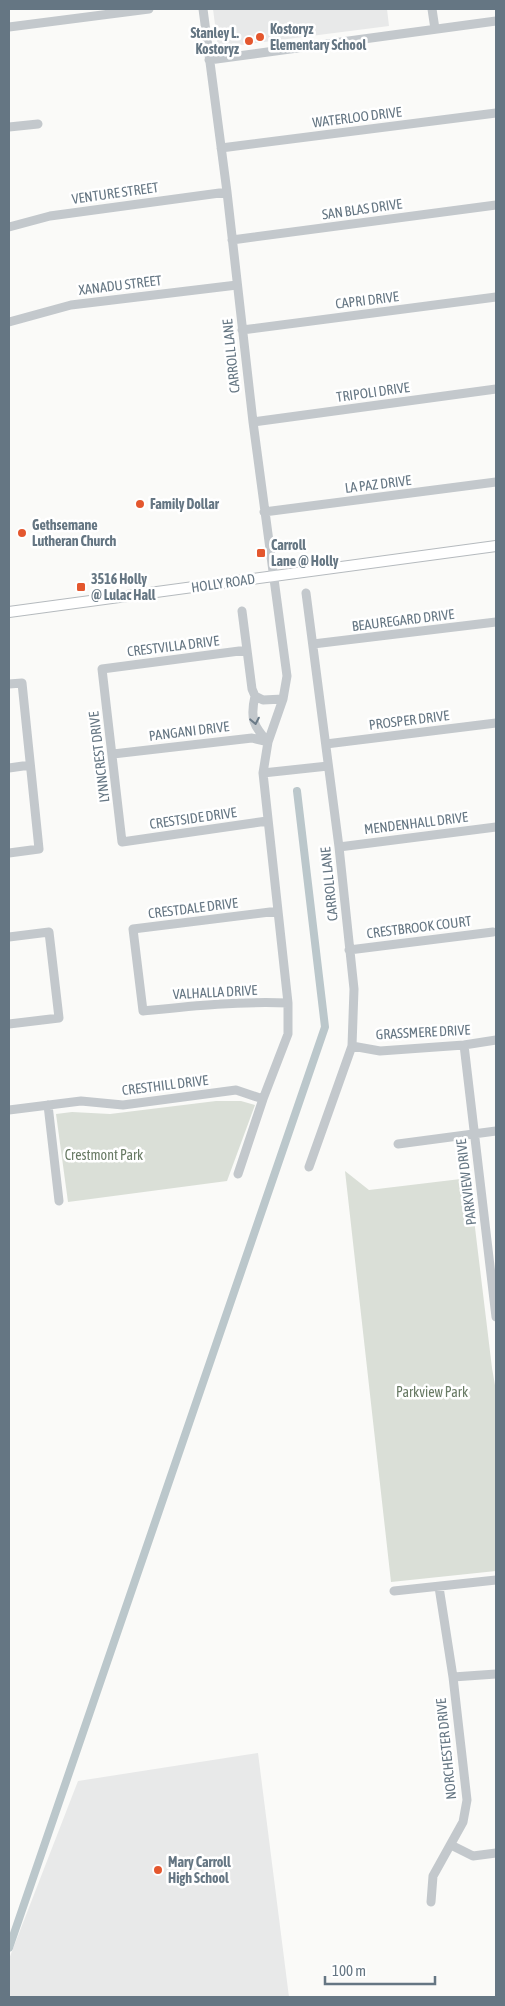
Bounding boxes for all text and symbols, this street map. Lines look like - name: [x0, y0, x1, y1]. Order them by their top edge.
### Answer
- place label: Kostoryz Elementary School: [270, 21, 366, 53]
- place label: Stanley L. Kostoryz: [190, 25, 239, 57]
- marker: Kostoryz Elementary School: [254, 31, 266, 43]
- marker: Stanley L. Kostoryz: [243, 35, 255, 47]
- street label: WATERLOO DRIVE: [311, 104, 403, 130]
- street label: VENTURE STREET: [71, 179, 159, 207]
- street label: SAN BLAS DRIVE: [321, 195, 403, 223]
- street label: XANADU STREET: [78, 272, 162, 298]
- street label: CAPRI DRIVE: [334, 288, 400, 312]
- street label: CARROLL LANE: [219, 318, 243, 394]
- street label: TRIPOLI DRIVE: [335, 379, 411, 405]
- street label: LA PAZ DRIVE: [344, 472, 412, 496]
- place label: Family Dollar: [150, 496, 220, 512]
- marker: Family Dollar: [134, 498, 146, 510]
- place label: Gethsemane Lutheran Church: [32, 517, 117, 549]
- marker: Gethsemane Lutheran Church: [16, 527, 28, 539]
- place label: Carroll Lane @ Holly: [271, 537, 339, 569]
- marker: Carroll Lane @ Holly: [255, 547, 267, 559]
- place label: 3516 Holly @ Lulac Hall: [91, 571, 156, 603]
- street label: HOLLY ROAD: [190, 571, 256, 595]
- marker: 3516 Holly @ Lulac Hall: [75, 581, 87, 593]
- street label: BEAUREGARD DRIVE: [351, 606, 455, 634]
- street label: CRESTVILLA DRIVE: [126, 632, 220, 660]
- street label: PROSPER DRIVE: [368, 707, 450, 733]
- street label: LYNNCREST DRIVE: [85, 711, 113, 803]
- one-way arrow: [250, 717, 260, 726]
- street label: PANGANI DRIVE: [148, 718, 230, 744]
- street label: CRESTSIDE DRIVE: [148, 804, 238, 832]
- street label: MENDENHALL DRIVE: [363, 809, 469, 837]
- street label: CARROLL LANE: [317, 846, 341, 922]
- street label: CRESTDALE DRIVE: [147, 895, 239, 921]
- street label: CRESTBROOK COURT: [366, 913, 472, 941]
- street label: VALHALLA DRIVE: [172, 982, 258, 1002]
- street label: GRASSMERE DRIVE: [375, 1022, 471, 1042]
- street label: CRESTHILL DRIVE: [121, 1072, 209, 1098]
- street label: PARKVIEW DRIVE: [453, 1138, 479, 1226]
- park label: Crestmont Park: [65, 1147, 143, 1163]
- park label: Parkview Park: [396, 1384, 468, 1400]
- street label: NORCHESTER DRIVE: [433, 1697, 459, 1800]
- place label: Mary Carroll High School: [168, 1854, 231, 1886]
- marker: Mary Carroll High School: [152, 1864, 164, 1876]
- scale bar: [325, 1954, 435, 1986]
- text: 100 m: [332, 1962, 366, 1979]

